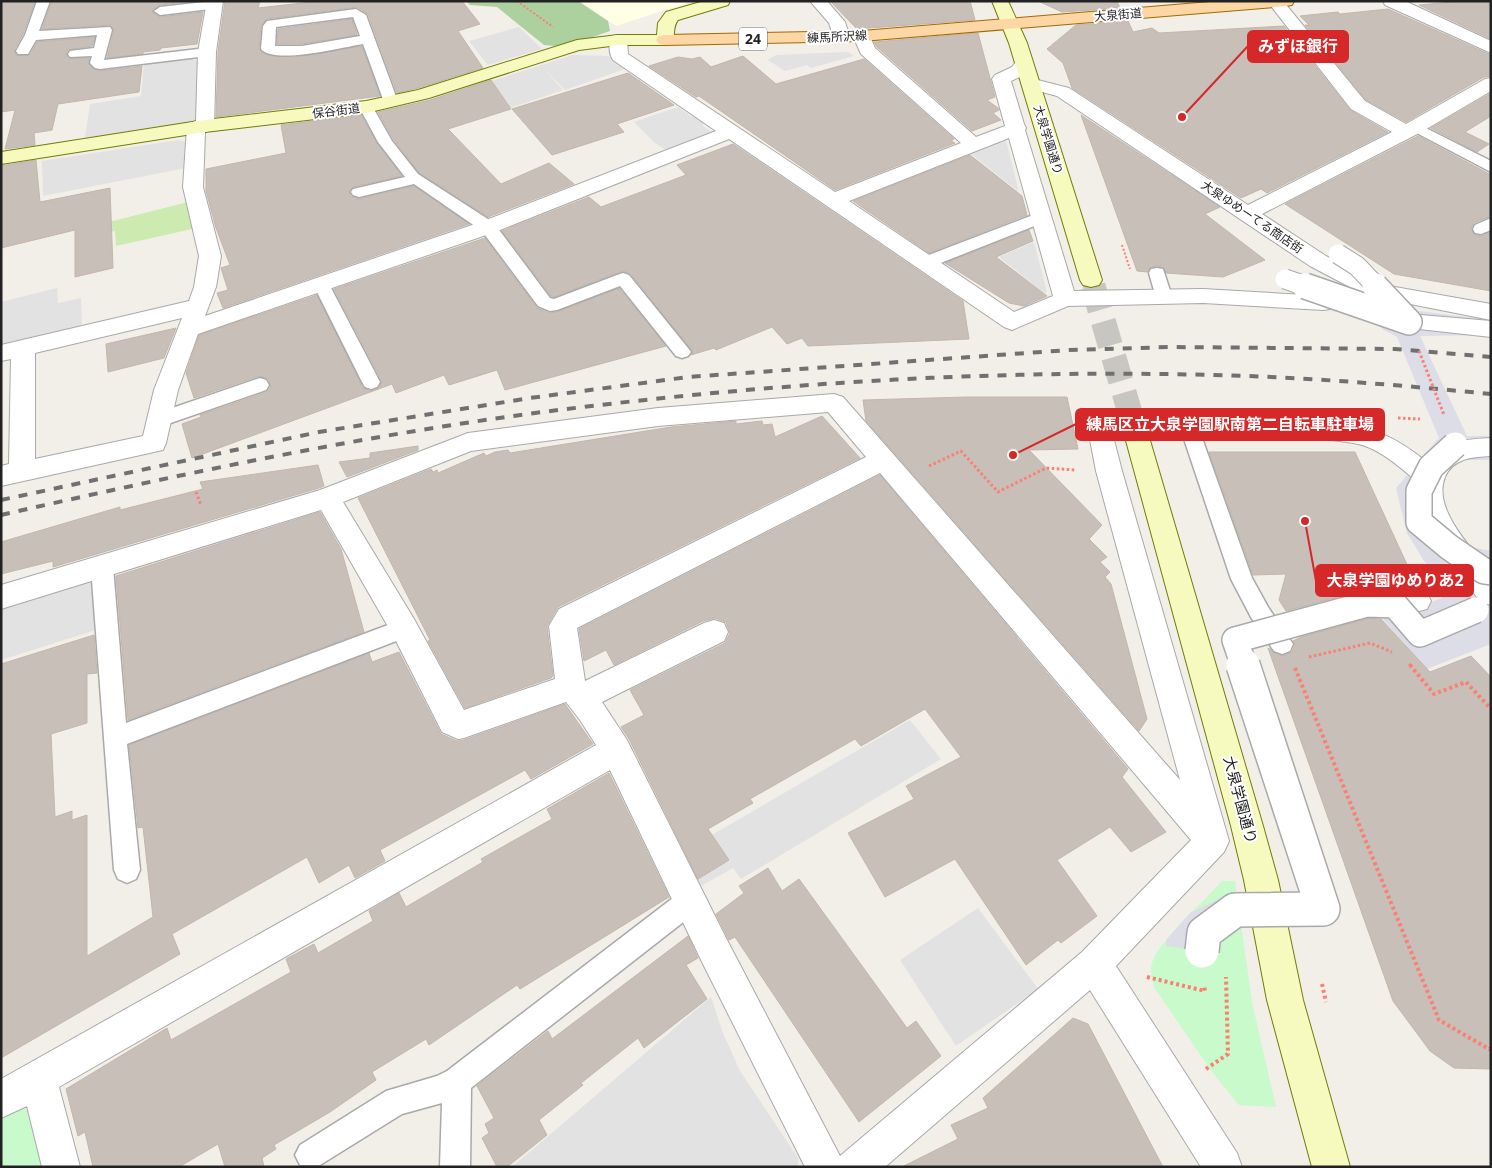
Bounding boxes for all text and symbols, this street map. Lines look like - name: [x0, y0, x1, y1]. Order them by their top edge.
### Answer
- street label: 大泉街道: [1093, 4, 1143, 25]
- street label: 練馬所沢線: [807, 26, 867, 47]
- road number: 24: [739, 28, 767, 50]
- callout: みずほ銀行: [1248, 31, 1348, 62]
- text: みずほ銀行: [1258, 35, 1338, 57]
- street label: 保谷街道: [311, 99, 361, 122]
- street label: 大泉学園通り: [1030, 103, 1067, 177]
- street label: 大泉ゆめーてる商店街: [1198, 176, 1306, 257]
- callout: 練馬区立大泉学園駅南第二自転車駐車場: [1076, 409, 1384, 440]
- text: 練馬区立大泉学園駅南第二自転車駐車場: [1086, 413, 1374, 435]
- callout: 大泉学園ゆめりあ2: [1316, 565, 1473, 596]
- text: 大泉学園ゆめりあ2: [1326, 569, 1464, 591]
- street label: 大泉学園通り: [1220, 754, 1262, 846]

